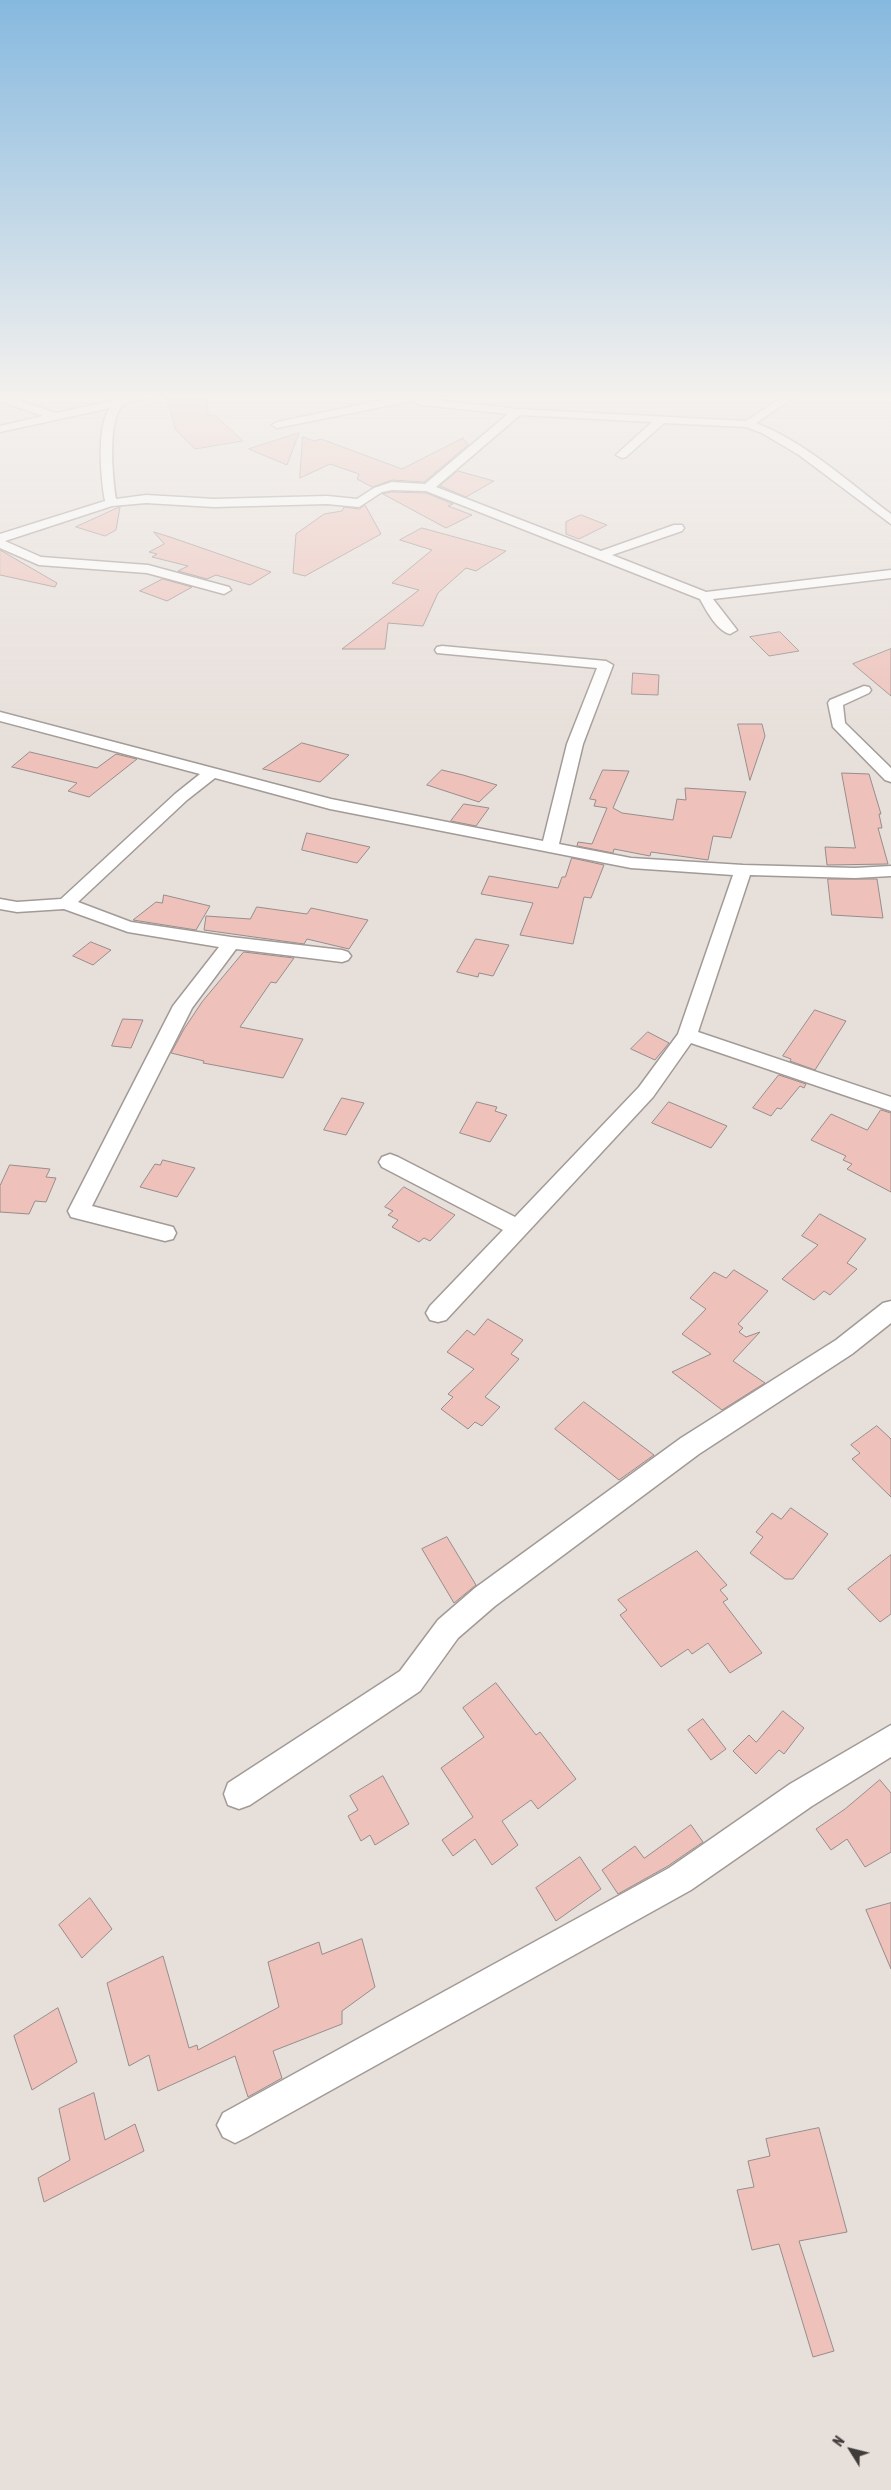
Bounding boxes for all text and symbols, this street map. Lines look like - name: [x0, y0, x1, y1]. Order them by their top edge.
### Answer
- north arrow: [826, 2425, 876, 2475]
- text: N: [830, 2433, 848, 2449]

